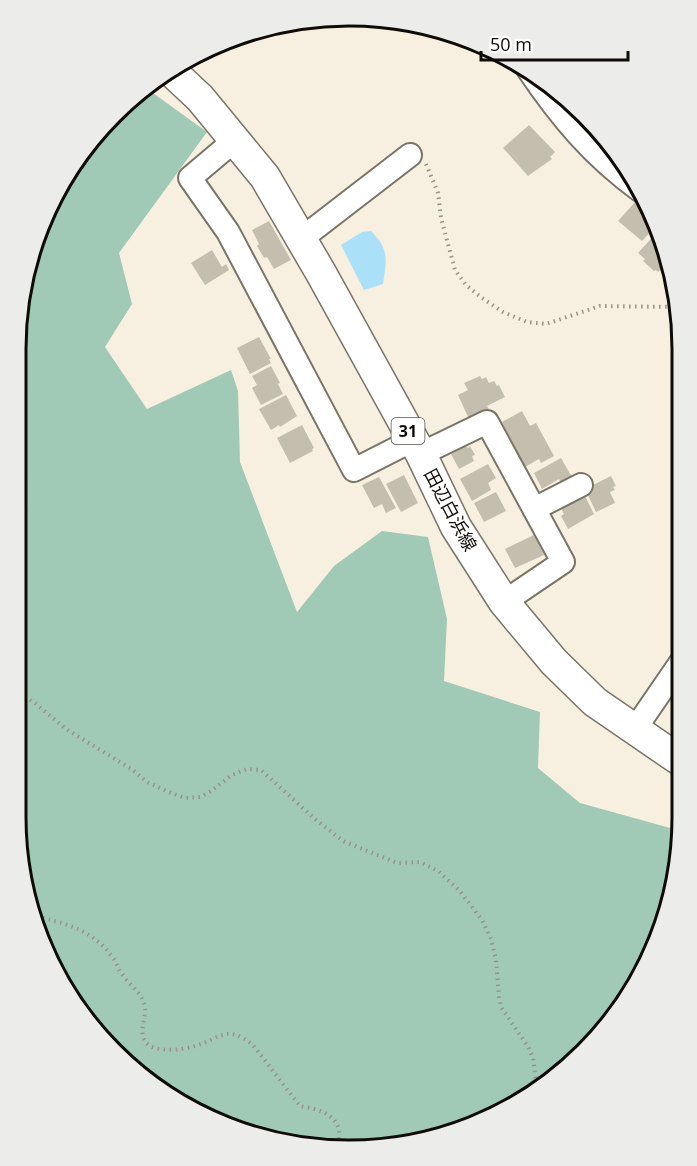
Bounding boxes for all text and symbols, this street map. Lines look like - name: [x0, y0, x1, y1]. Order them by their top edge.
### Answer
- scale bar: [481, 24, 628, 62]
- text: 50 m: [490, 32, 532, 56]
- road number: 31: [392, 418, 424, 444]
- street label: 田辺白浜線: [419, 464, 483, 555]

